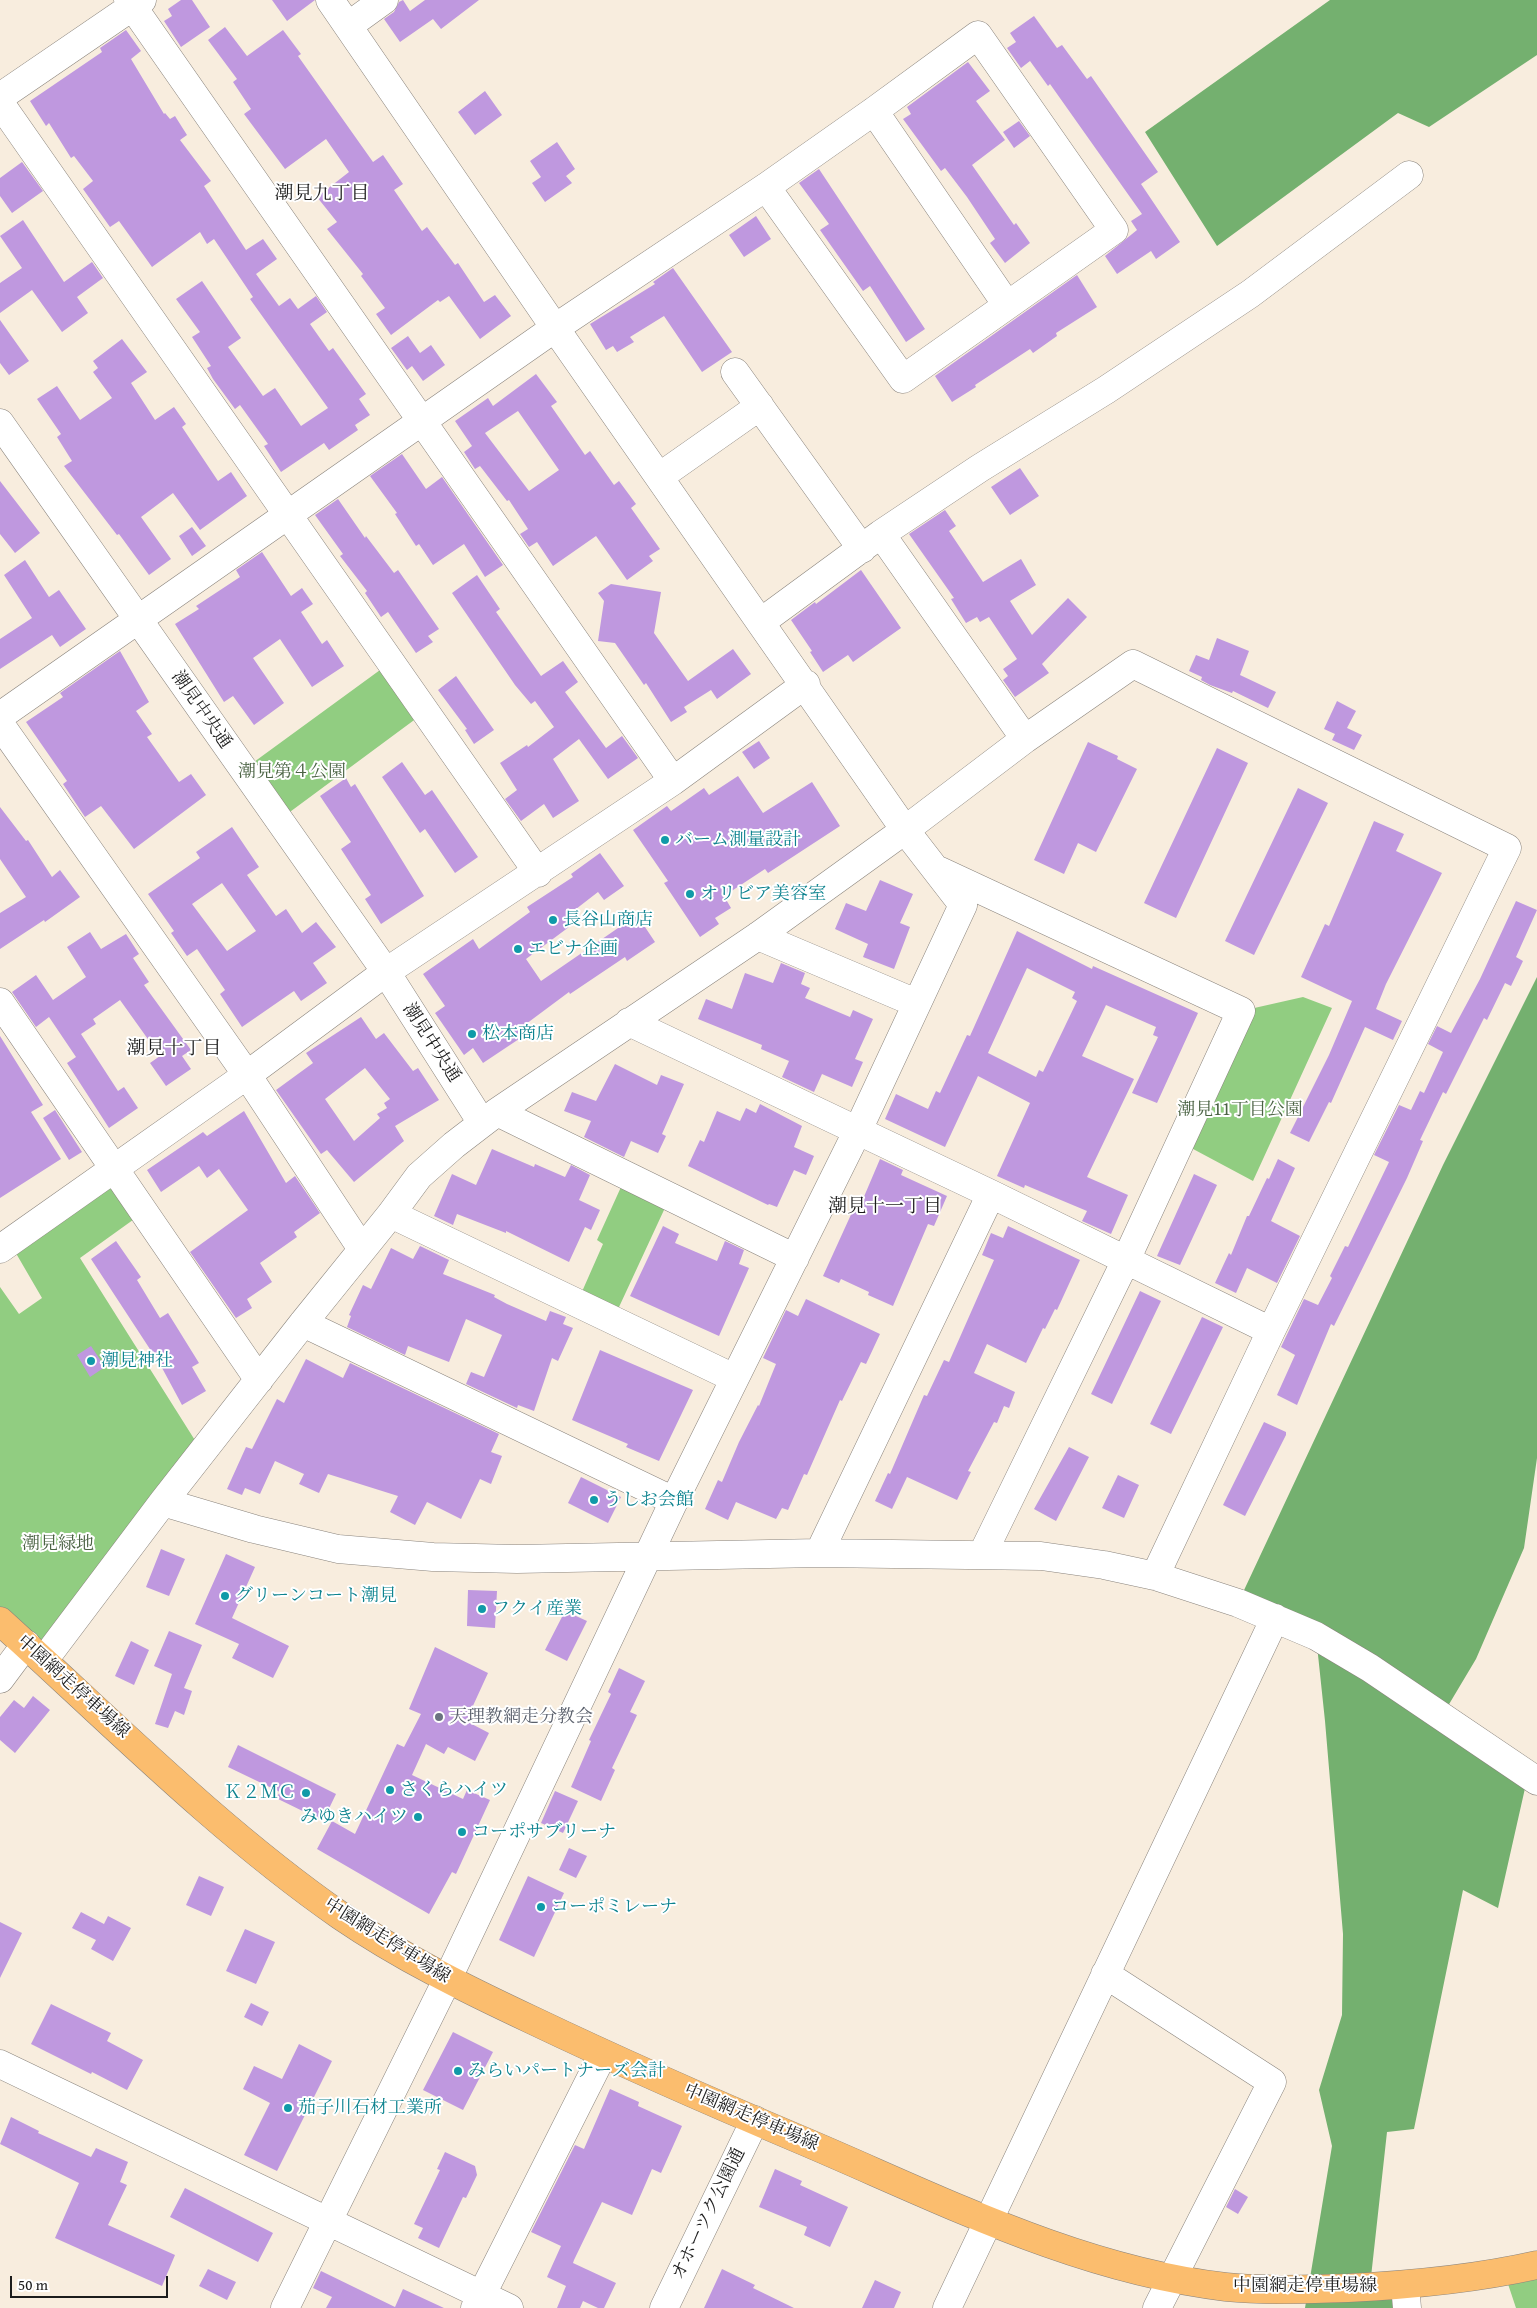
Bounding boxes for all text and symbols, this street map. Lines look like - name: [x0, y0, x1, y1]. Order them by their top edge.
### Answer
- district label: 潮見九丁目: [275, 183, 369, 205]
- street label: 潮見中央通: [166, 667, 236, 753]
- park label: 潮見第４公園: [238, 761, 346, 783]
- place label: バーム測量設計: [675, 829, 801, 851]
- marker: バーム測量設計: [659, 834, 671, 846]
- place label: オリビア美容室: [700, 883, 826, 905]
- marker: オリビア美容室: [684, 888, 696, 900]
- place label: 長谷山商店: [563, 909, 653, 931]
- marker: 長谷山商店: [547, 914, 559, 926]
- place label: エビナ企画: [528, 938, 618, 960]
- marker: エビナ企画: [512, 943, 524, 955]
- street label: 潮見中央通: [397, 999, 465, 1087]
- place label: 松本商店: [482, 1023, 554, 1045]
- marker: 松本商店: [466, 1028, 478, 1040]
- district label: 潮見十丁目: [127, 1038, 221, 1060]
- park label: 潮見11丁目公園: [1177, 1099, 1303, 1121]
- district label: 潮見十一丁目: [828, 1196, 942, 1218]
- place label: 潮見神社: [101, 1350, 173, 1372]
- marker: 潮見神社: [85, 1355, 97, 1367]
- place label: うしお会館: [604, 1489, 694, 1511]
- marker: うしお会館: [588, 1494, 600, 1506]
- park label: 潮見緑地: [22, 1533, 94, 1555]
- place label: グリーンコート潮見: [235, 1585, 397, 1607]
- marker: グリーンコート潮見: [219, 1590, 231, 1602]
- place label: フクイ産業: [492, 1598, 582, 1620]
- marker: フクイ産業: [476, 1603, 488, 1615]
- street label: 中園網走停車場線: [12, 1631, 134, 1743]
- place label: 天理教網走分教会: [449, 1706, 593, 1728]
- marker: 天理教網走分教会: [433, 1711, 445, 1723]
- place label: さくらハイツ: [400, 1779, 508, 1801]
- place label: Ｋ２ＭＣ: [224, 1782, 296, 1804]
- marker: さくらハイツ: [384, 1784, 396, 1796]
- marker: Ｋ２ＭＣ: [300, 1787, 312, 1799]
- place label: みゆきハイツ: [300, 1806, 408, 1828]
- marker: みゆきハイツ: [412, 1811, 424, 1823]
- place label: コーポサブリーナ: [472, 1821, 616, 1843]
- marker: コーポサブリーナ: [456, 1826, 468, 1838]
- street label: 中園網走停車場線: [320, 1894, 454, 1988]
- place label: コーポミレーナ: [551, 1896, 677, 1918]
- marker: コーポミレーナ: [535, 1901, 547, 1913]
- place label: みらいパートナーズ会計: [468, 2060, 666, 2082]
- marker: みらいパートナーズ会計: [452, 2065, 464, 2077]
- street label: 中園網走停車場線: [681, 2080, 821, 2156]
- place label: 茄子川石材工業所: [298, 2097, 442, 2119]
- marker: 茄子川石材工業所: [282, 2102, 294, 2114]
- street label: オホーツク公園通: [668, 2145, 750, 2283]
- scale bar: [12, 2266, 170, 2298]
- text: 50 m: [18, 2274, 48, 2295]
- street label: 中園網走停車場線: [1233, 2275, 1377, 2297]

